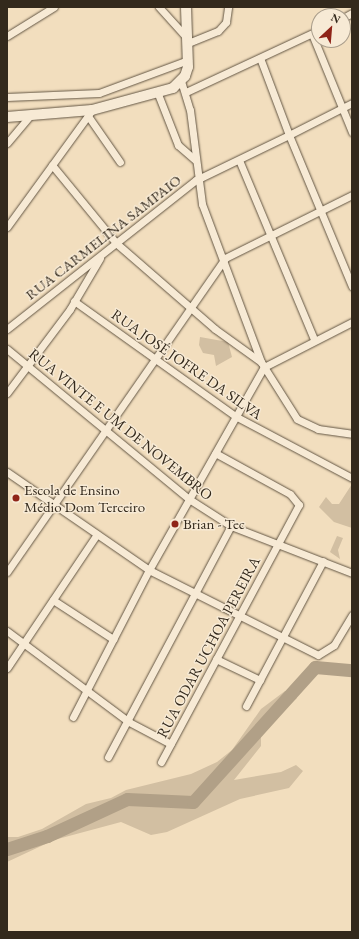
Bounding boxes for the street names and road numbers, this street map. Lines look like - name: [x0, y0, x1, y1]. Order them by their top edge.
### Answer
- street label: RUA CARMELINA SAMPAIO: [22, 171, 184, 303]
- street label: RUA JOSÉ JOFRE DA SILVA: [108, 305, 266, 423]
- street label: RUA VINTE E UM DE NOVEMBRO: [25, 344, 217, 504]
- street label: RUA ODAR UCHOA PEREIRA: [153, 553, 263, 741]

